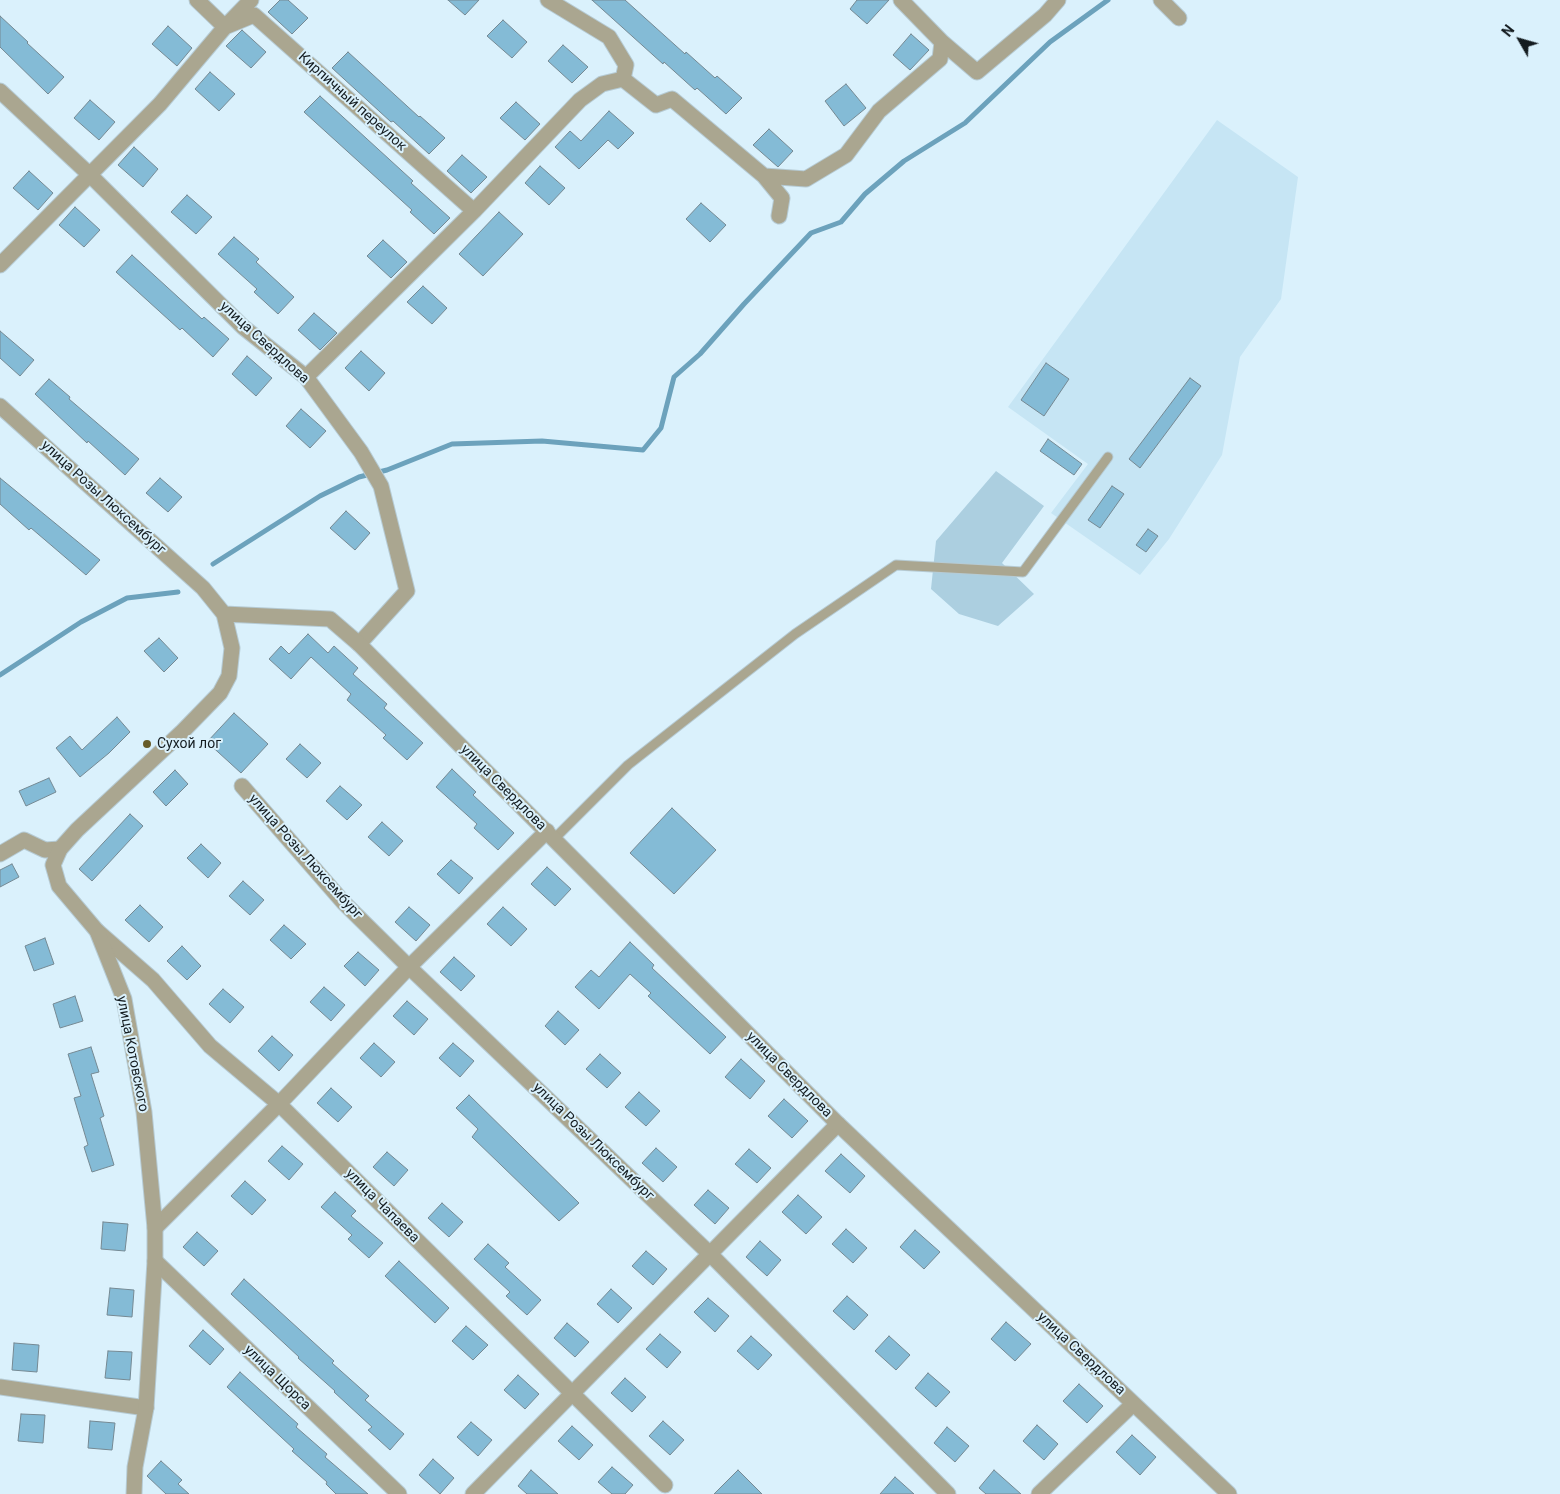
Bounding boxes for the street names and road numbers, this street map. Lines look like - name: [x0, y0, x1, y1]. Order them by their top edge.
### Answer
- street label: Кирпичный переулок: [294, 49, 410, 155]
- street label: улица Свердлова: [216, 299, 312, 387]
- street label: улица Розы Люксембург: [37, 438, 169, 558]
- street label: улица Свердлова: [457, 742, 549, 834]
- street label: улица Розы Люксембург: [245, 791, 365, 923]
- street label: улица Котовского: [113, 995, 151, 1113]
- street label: улица Свердлова: [743, 1029, 835, 1121]
- street label: улица Розы Люксембург: [529, 1080, 657, 1204]
- street label: улица Чапаева: [341, 1165, 423, 1247]
- street label: улица Свердлова: [1033, 1309, 1129, 1399]
- street label: улица Щорса: [240, 1342, 314, 1414]

